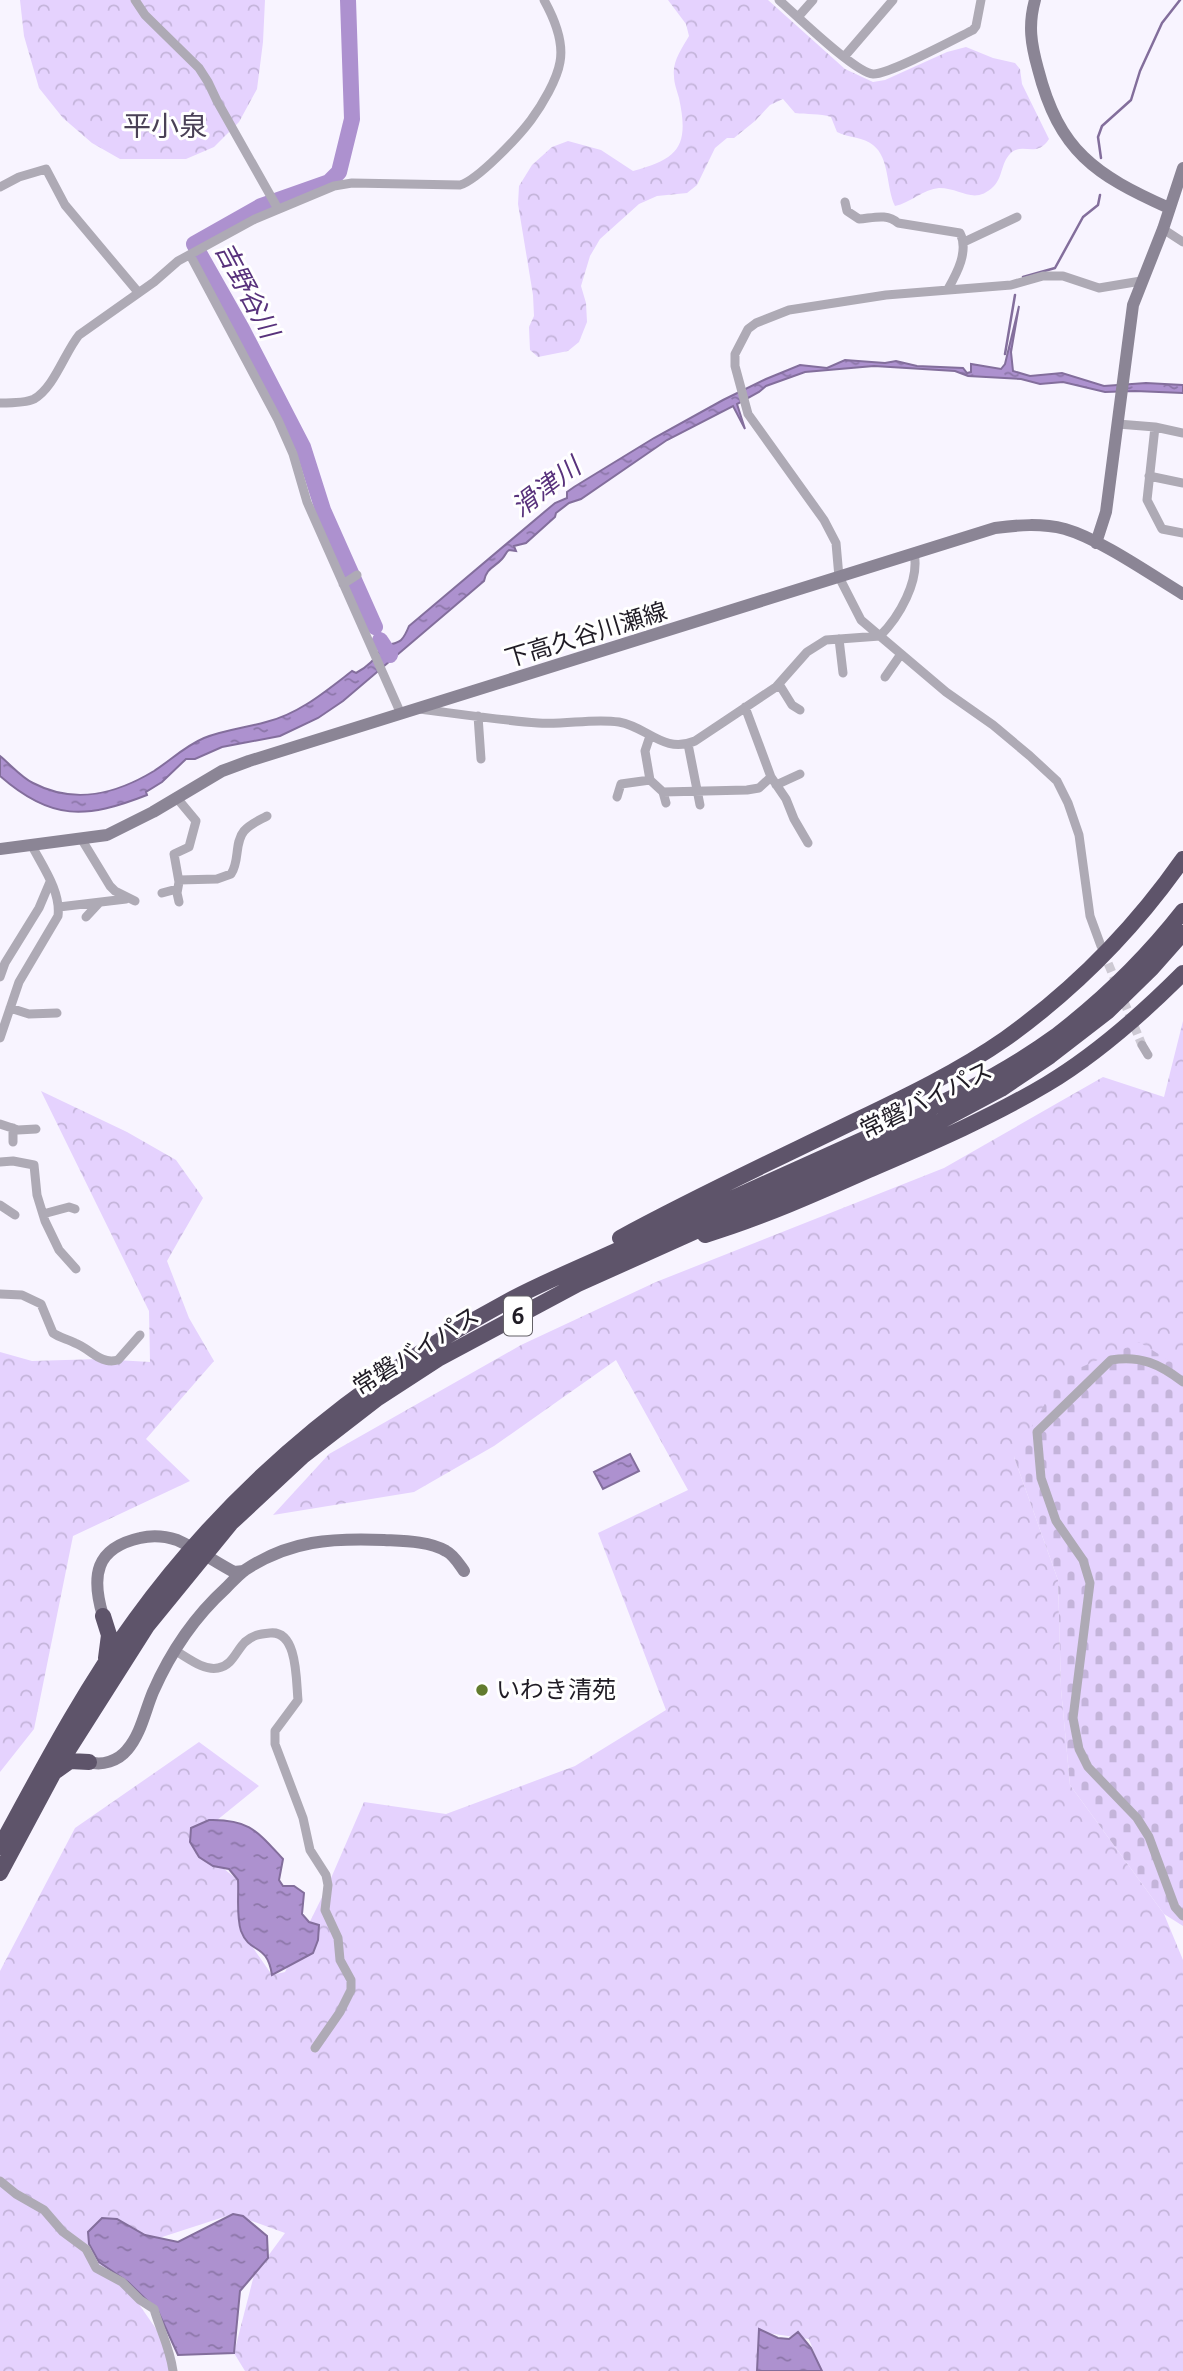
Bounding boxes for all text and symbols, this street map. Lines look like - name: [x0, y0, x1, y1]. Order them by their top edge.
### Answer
- district label: 平小泉: [123, 110, 207, 141]
- water label: 吉野谷川: [210, 237, 286, 345]
- water label: 滑津川: [506, 450, 588, 522]
- street label: 下高久谷川瀬線: [502, 597, 670, 672]
- street label: 常磐バイパス: [855, 1056, 996, 1143]
- road number: 6: [504, 1296, 532, 1336]
- street label: 常磐バイパス: [348, 1301, 484, 1400]
- place label: いわき清苑: [496, 1676, 616, 1703]
- marker: いわき清苑: [474, 1682, 490, 1698]

